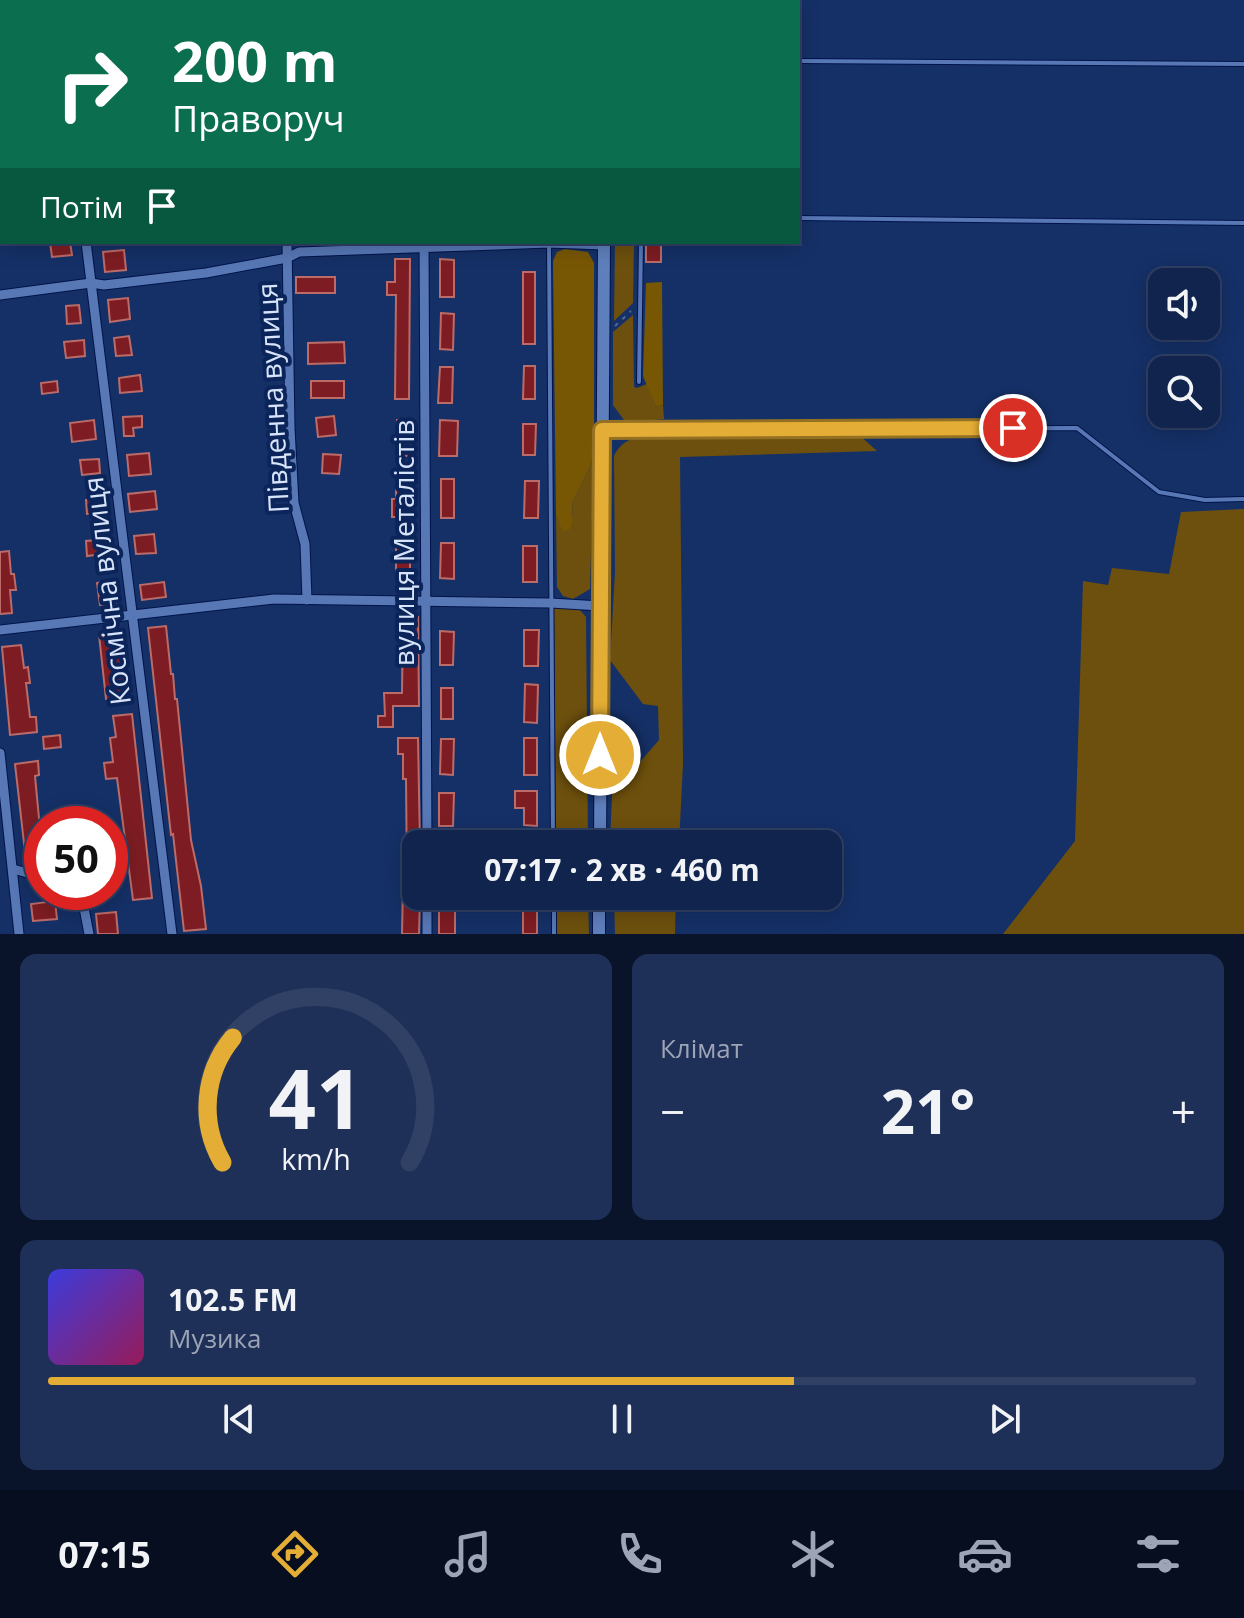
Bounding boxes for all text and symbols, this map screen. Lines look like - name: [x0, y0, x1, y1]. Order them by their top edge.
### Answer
- text: 200 m: [172, 22, 338, 98]
- icon: right: [40, 32, 144, 136]
- text: Праворуч: [172, 94, 344, 143]
- icon: arrive: [140, 184, 184, 228]
- text: Потім: [40, 186, 124, 227]
- map controls: [1148, 268, 1220, 428]
- button: sound: [1148, 268, 1220, 340]
- street label: Південна вулиця: [247, 282, 297, 514]
- button: search: [1148, 356, 1220, 428]
- pin: [979, 394, 1047, 462]
- icon: arrive: [991, 406, 1035, 450]
- street label: вулиця Металістів: [384, 420, 422, 666]
- street label: Космічна вулиця: [73, 475, 139, 707]
- position arrow: [558, 713, 642, 797]
- speed limit sign: 50: [24, 806, 128, 910]
- text: 07:17 · 2 хв · 460 m: [484, 849, 760, 890]
- text: Клімат: [660, 1030, 743, 1066]
- text: 41: [268, 1040, 364, 1153]
- text: 21°: [881, 1070, 975, 1152]
- text: −: [660, 1081, 685, 1141]
- text: +: [1171, 1081, 1196, 1141]
- text: km/h: [281, 1139, 351, 1178]
- text: 102.5 FM: [168, 1279, 298, 1320]
- text: Музика: [168, 1320, 261, 1356]
- icon: previous: [217, 1397, 261, 1441]
- icon: pause: [600, 1397, 644, 1441]
- icon: next: [983, 1397, 1027, 1441]
- icon: directions: [267, 1526, 323, 1582]
- icon: music: [440, 1526, 496, 1582]
- icon: phone: [612, 1526, 668, 1582]
- icon: climate: [785, 1526, 841, 1582]
- icon: car: [957, 1526, 1013, 1582]
- icon: filters: [1130, 1526, 1186, 1582]
- text: 07:15: [58, 1530, 151, 1579]

